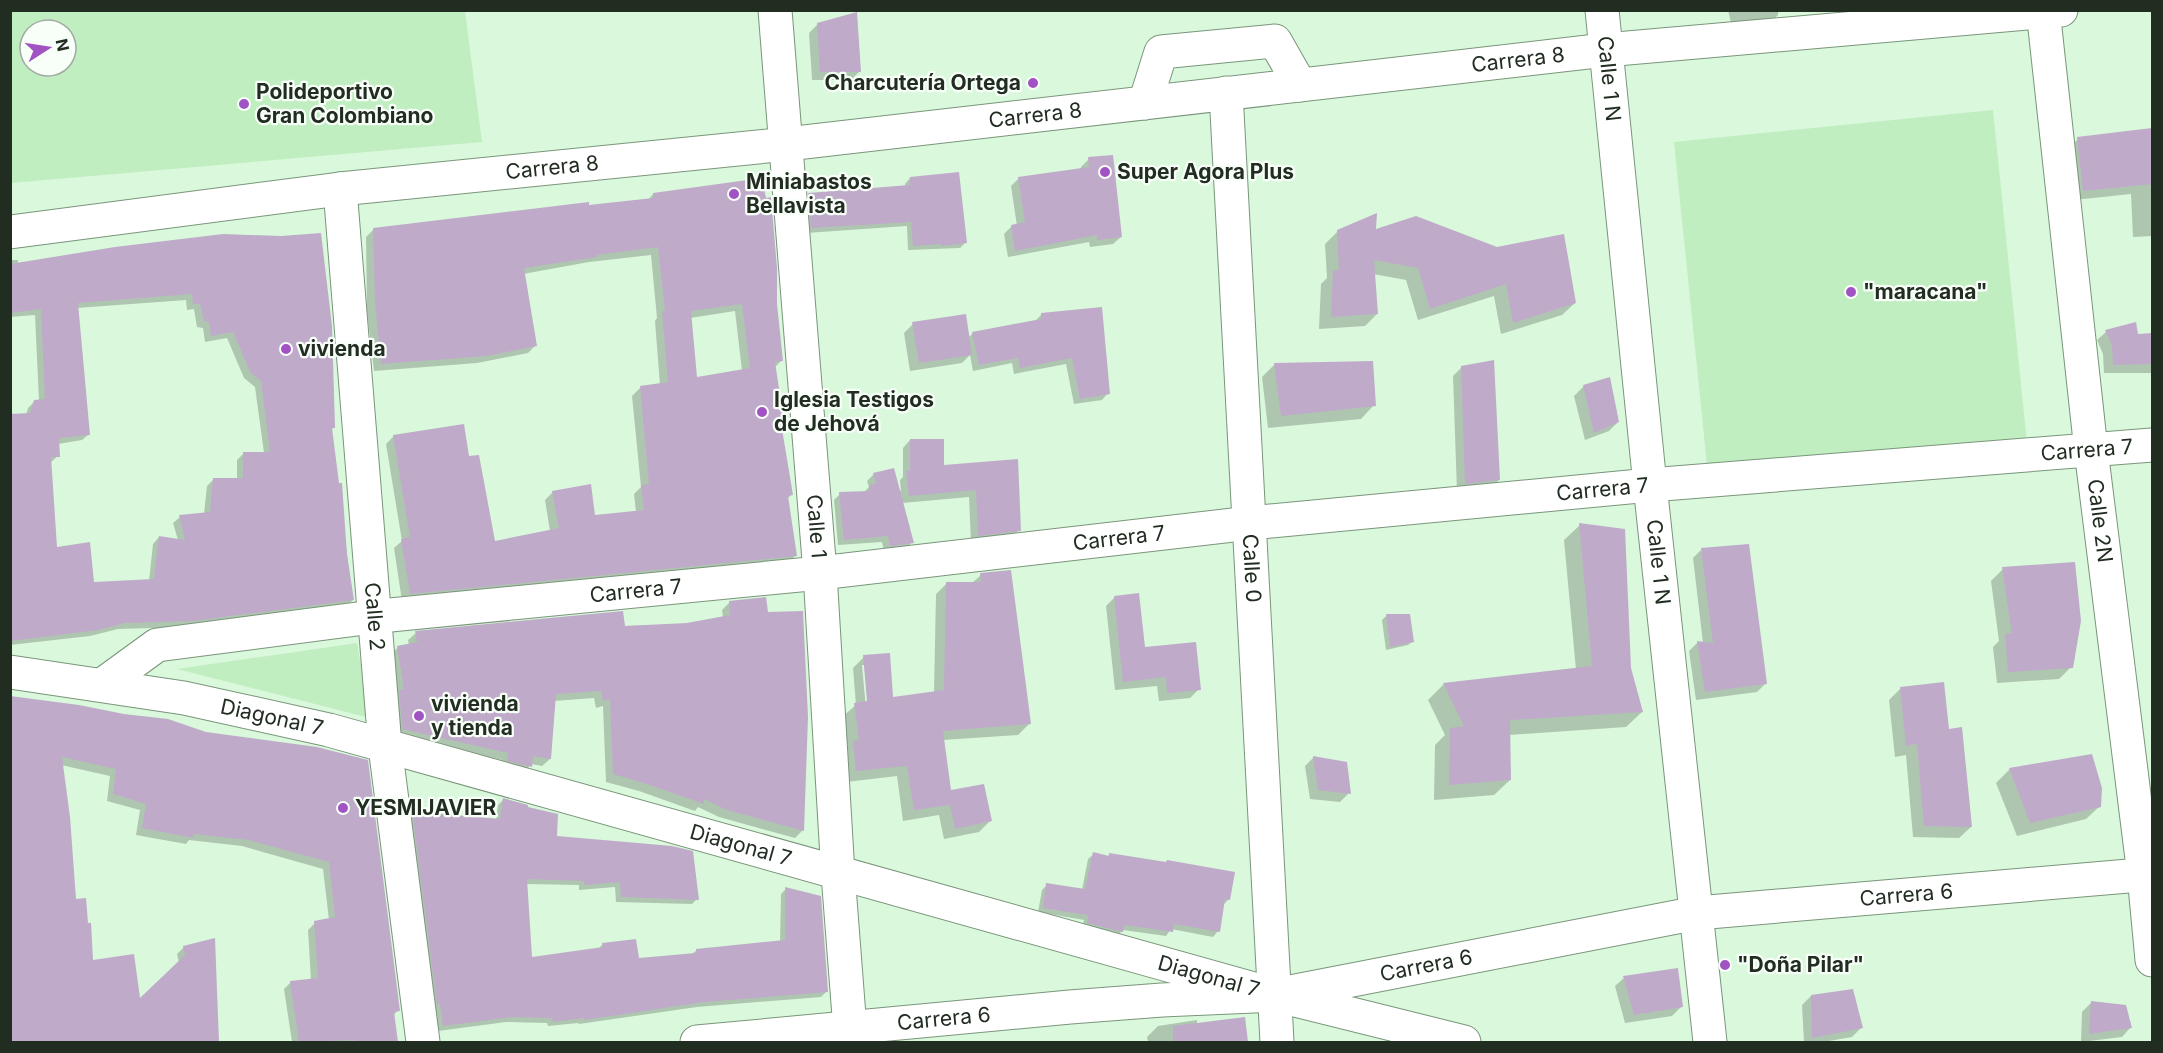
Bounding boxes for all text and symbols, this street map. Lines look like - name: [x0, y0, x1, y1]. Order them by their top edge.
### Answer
- north arrow: [18, 18, 78, 78]
- street label: Calle 1 N: [1593, 35, 1626, 123]
- text: N: [52, 37, 74, 53]
- street label: Carrera 8: [1470, 42, 1566, 77]
- place label: Charcutería Ortega: [825, 70, 1021, 95]
- marker: Charcutería Ortega: [1026, 76, 1040, 90]
- place label: Polideportivo Gran Colombiano: [256, 79, 434, 128]
- marker: Polideportivo Gran Colombiano: [237, 97, 251, 111]
- street label: Carrera 8: [987, 97, 1083, 133]
- street label: Carrera 8: [504, 150, 600, 184]
- place label: Super Agora Plus: [1117, 159, 1294, 184]
- marker: Super Agora Plus: [1098, 165, 1112, 179]
- place label: Miniabastos Bellavista: [746, 169, 872, 218]
- marker: Miniabastos Bellavista: [727, 187, 741, 201]
- place label: "maracana": [1863, 279, 1988, 304]
- marker: "maracana": [1844, 285, 1858, 299]
- place label: vivienda: [298, 336, 386, 361]
- marker: vivienda: [279, 342, 293, 356]
- place label: Iglesia Testigos de Jehová: [774, 387, 934, 436]
- marker: Iglesia Testigos de Jehová: [755, 405, 769, 419]
- street label: Carrera 7: [2040, 434, 2134, 466]
- street label: Carrera 7: [1555, 472, 1650, 506]
- street label: Calle 2N: [2083, 477, 2118, 564]
- street label: Calle 1: [802, 493, 832, 559]
- street label: Calle 1 N: [1642, 518, 1676, 606]
- street label: Carrera 7: [1071, 520, 1166, 556]
- street label: Calle 0: [1238, 533, 1266, 603]
- street label: Carrera 7: [589, 574, 683, 607]
- street label: Calle 2: [360, 582, 390, 652]
- place label: vivienda y tienda: [431, 691, 519, 740]
- street label: Diagonal 7: [218, 693, 326, 740]
- marker: vivienda y tienda: [412, 709, 426, 723]
- place label: YESMIJAVIER: [355, 795, 497, 820]
- marker: YESMIJAVIER: [336, 801, 350, 815]
- street label: Diagonal 7: [687, 819, 795, 871]
- street label: Carrera 6: [1858, 878, 1954, 911]
- street label: Carrera 6: [1378, 944, 1474, 986]
- street label: Diagonal 7: [1155, 950, 1263, 1002]
- place label: "Doña Pilar": [1737, 952, 1864, 977]
- marker: "Doña Pilar": [1718, 958, 1732, 972]
- street label: Carrera 6: [896, 1002, 992, 1035]

